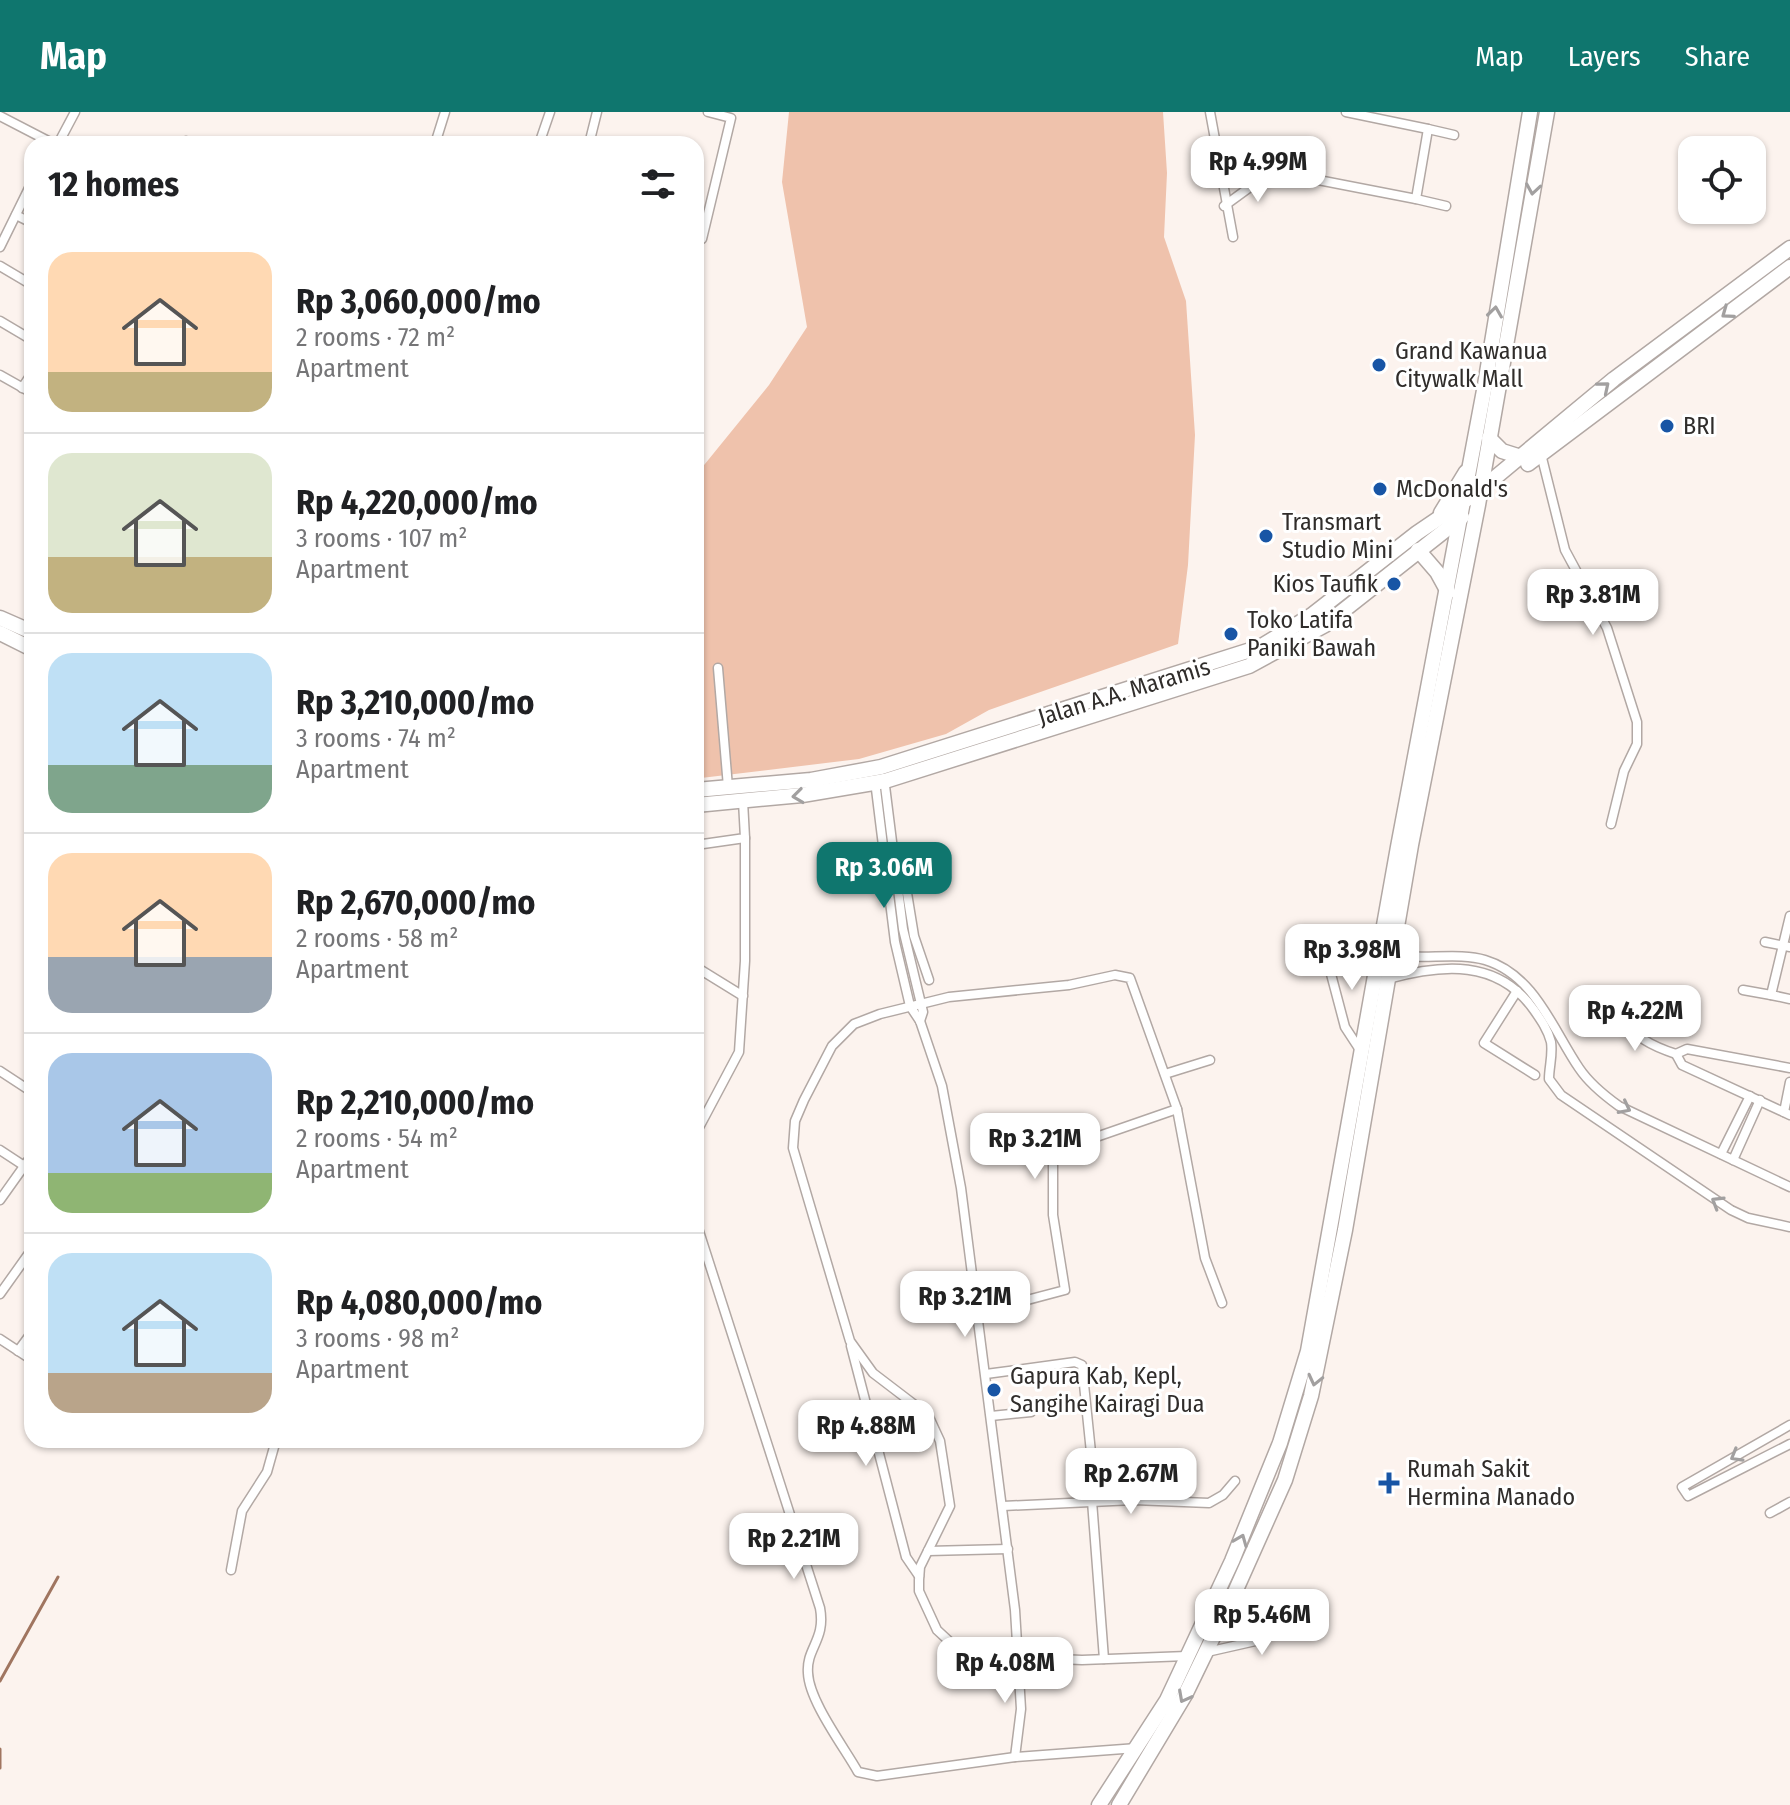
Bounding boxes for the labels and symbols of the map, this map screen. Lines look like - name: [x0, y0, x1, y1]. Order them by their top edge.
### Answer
- pin: Rp 4.99M: [1175, 136, 1341, 204]
- one-way arrow: [1525, 182, 1542, 195]
- one-way arrow: [1721, 303, 1735, 318]
- one-way arrow: [1486, 305, 1503, 319]
- place label: Grand Kawanua Citywalk Mall: [1395, 337, 1548, 393]
- marker: Grand Kawanua Citywalk Mall: [1370, 356, 1388, 374]
- one-way arrow: [1595, 382, 1610, 397]
- place label: BRI: [1683, 412, 1716, 440]
- marker: BRI: [1658, 417, 1676, 435]
- place label: McDonald's: [1396, 475, 1508, 503]
- marker: McDonald's: [1371, 480, 1389, 498]
- place label: Transmart Studio Mini: [1282, 508, 1393, 564]
- marker: Transmart Studio Mini: [1257, 527, 1275, 545]
- pin: Rp 3.81M: [1510, 569, 1676, 637]
- place label: Kios Taufik: [1273, 570, 1379, 598]
- marker: Kios Taufik: [1385, 575, 1403, 593]
- place label: Toko Latifa Paniki Bawah: [1247, 606, 1376, 662]
- marker: Toko Latifa Paniki Bawah: [1222, 625, 1240, 643]
- street label: Jalan A.A. Maramis: [1034, 652, 1214, 732]
- one-way arrow: [792, 787, 805, 804]
- pin: Rp 3.06M: [801, 842, 967, 910]
- pin: Rp 3.98M: [1269, 924, 1435, 992]
- pin: Rp 4.22M: [1552, 985, 1718, 1053]
- one-way arrow: [1617, 1098, 1632, 1114]
- pin: Rp 3.21M: [952, 1113, 1118, 1181]
- one-way arrow: [1711, 1196, 1726, 1211]
- pin: Rp 3.21M: [882, 1271, 1048, 1339]
- place label: Gapura Kab, Kepl, Sangihe Kairagi Dua: [1010, 1362, 1205, 1418]
- one-way arrow: [1307, 1373, 1324, 1386]
- marker: Gapura Kab, Kepl, Sangihe Kairagi Dua: [985, 1381, 1003, 1399]
- pin: Rp 4.88M: [783, 1400, 949, 1468]
- one-way arrow: [1730, 1446, 1745, 1462]
- pin: Rp 2.67M: [1048, 1448, 1214, 1516]
- place label: Rumah Sakit Hermina Manado: [1407, 1455, 1575, 1511]
- marker: Rumah Sakit Hermina Manado: [1378, 1472, 1400, 1494]
- pin: Rp 2.21M: [711, 1513, 877, 1581]
- one-way arrow: [1231, 1533, 1248, 1547]
- pin: Rp 5.46M: [1179, 1589, 1345, 1657]
- pin: Rp 4.08M: [922, 1637, 1088, 1705]
- one-way arrow: [1178, 1689, 1193, 1703]

